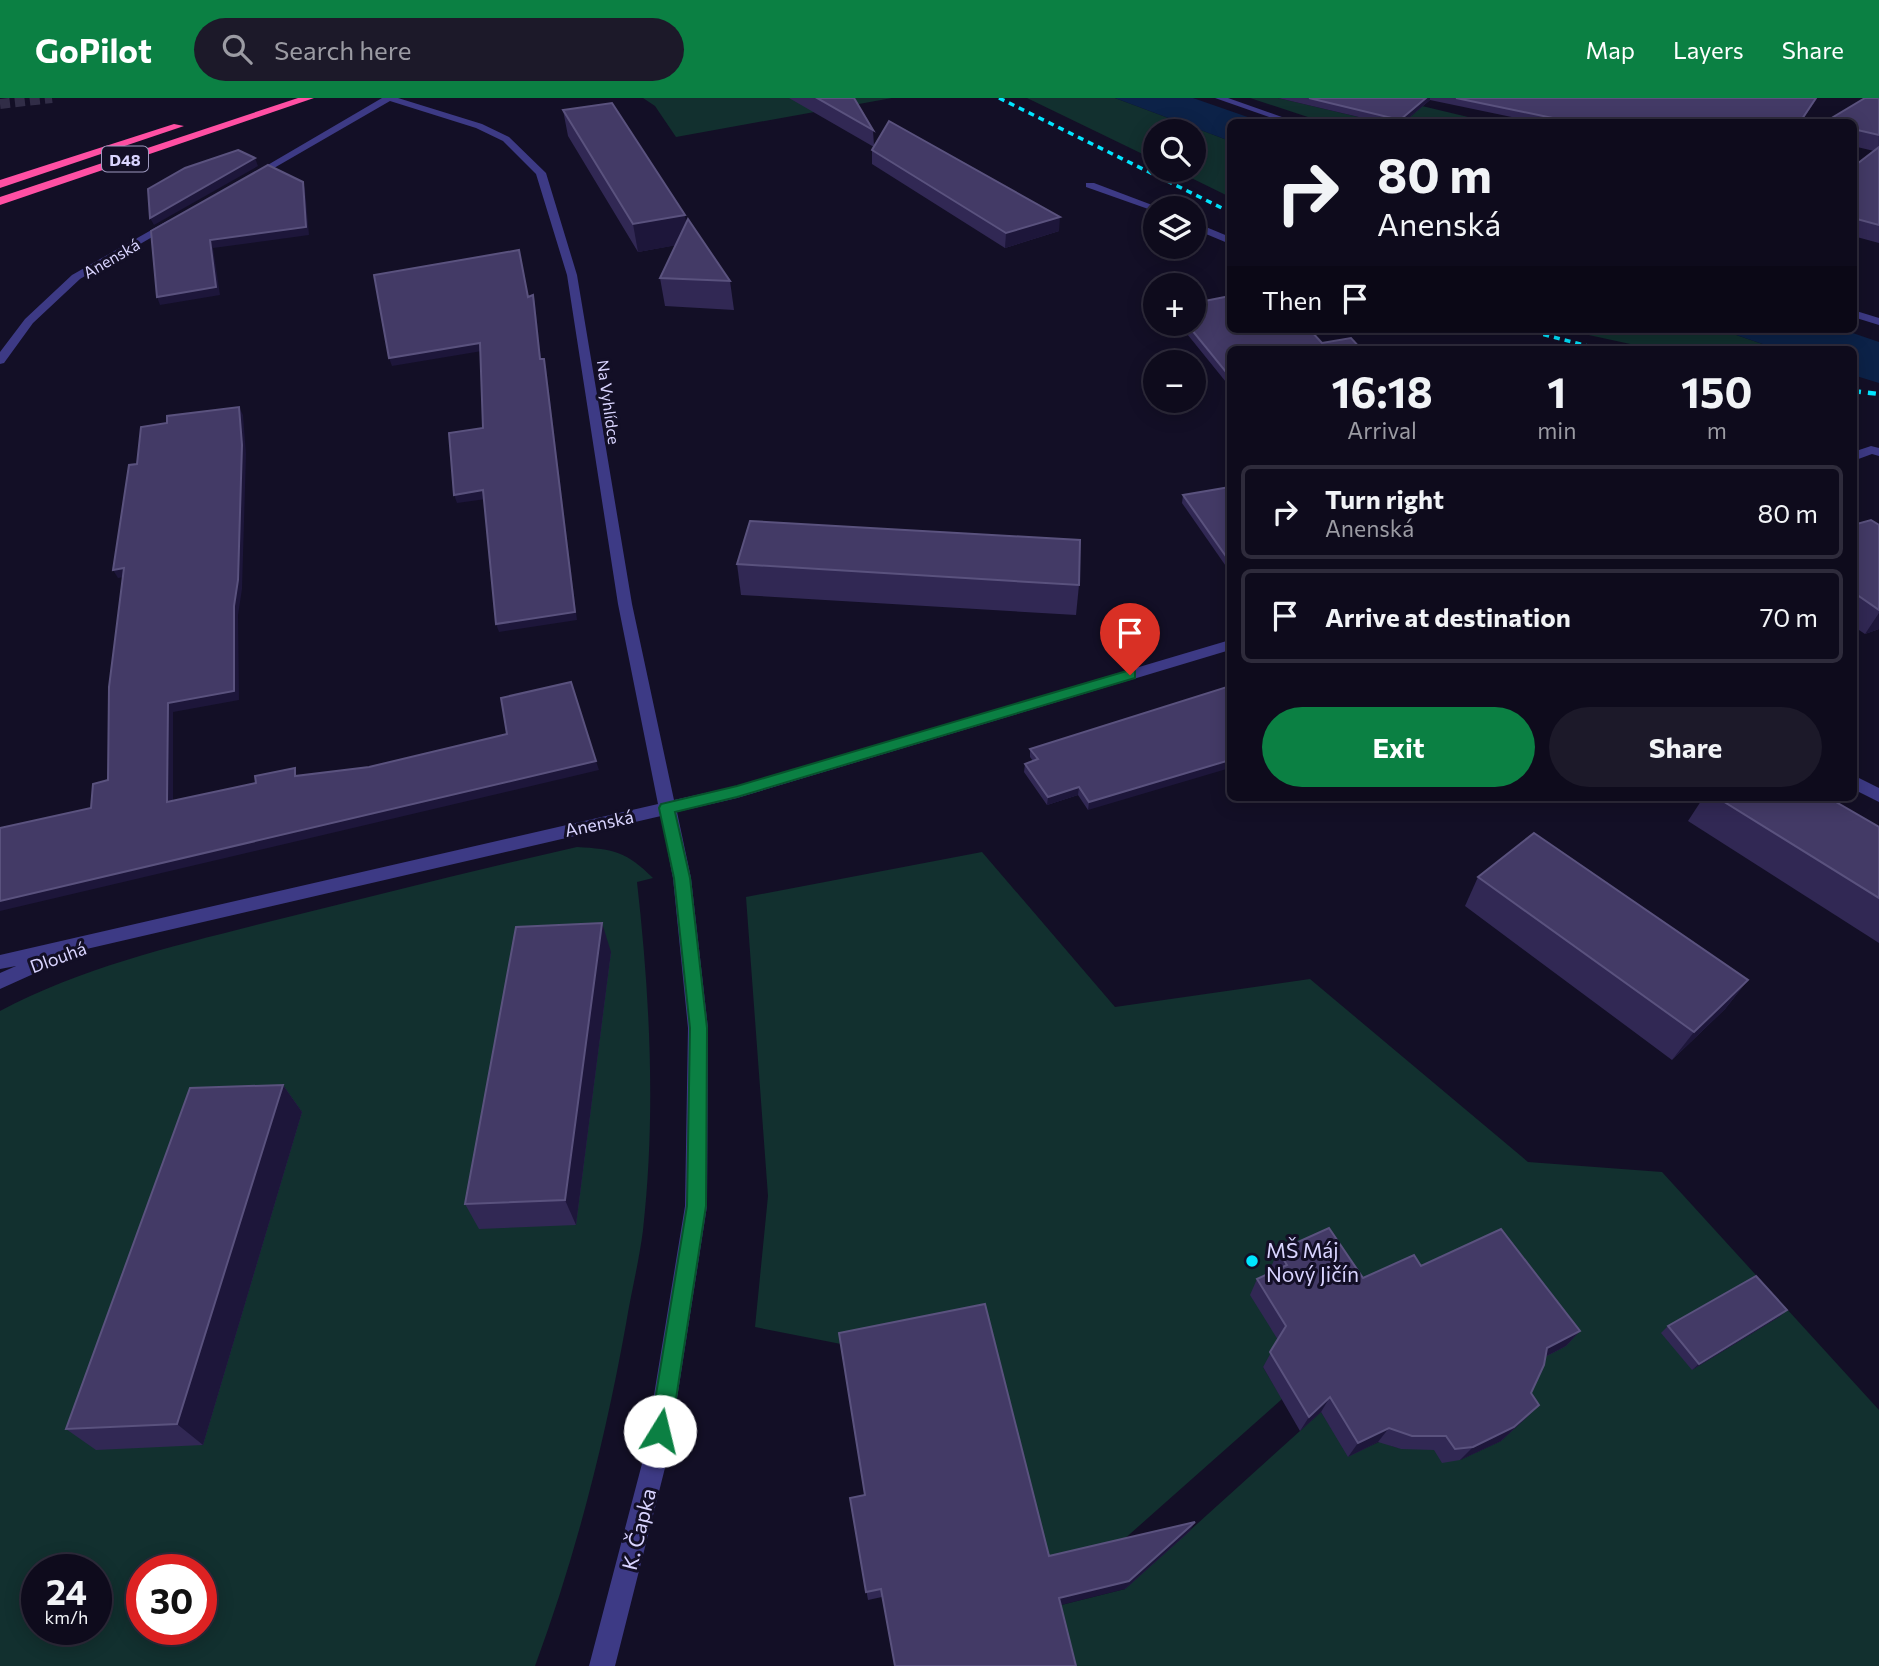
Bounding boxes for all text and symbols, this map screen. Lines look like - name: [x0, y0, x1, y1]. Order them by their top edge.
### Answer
- search box: [194, 18, 684, 81]
- text: GoPilot: [35, 29, 152, 70]
- icon: search: [218, 30, 256, 68]
- text: Search here: [274, 34, 411, 65]
- text: Map: [1586, 35, 1635, 64]
- text: Layers: [1673, 35, 1744, 64]
- text: Share: [1782, 35, 1844, 64]
- map controls: [1143, 119, 1206, 413]
- button: search: [1143, 119, 1206, 182]
- text: 80 m: [1377, 143, 1492, 203]
- road number: D48: [102, 146, 148, 172]
- icon: right: [1262, 147, 1353, 238]
- button: layers: [1143, 196, 1206, 259]
- text: Anenská: [1377, 203, 1501, 243]
- street label: Anenská: [79, 234, 143, 282]
- button: +: [1143, 273, 1206, 336]
- icon: arrive: [1336, 280, 1374, 318]
- text: Then: [1262, 284, 1322, 315]
- button: −: [1143, 350, 1206, 413]
- street label: Na Vyhlídce: [594, 359, 624, 445]
- text: 16:18: [1332, 365, 1433, 417]
- text: 1: [1547, 365, 1566, 417]
- text: 150: [1681, 365, 1752, 417]
- text: Arrival: [1347, 416, 1417, 444]
- text: min: [1537, 416, 1576, 444]
- text: m: [1707, 416, 1727, 444]
- text: Turn right: [1325, 483, 1444, 514]
- icon: right: [1266, 493, 1304, 531]
- text: 80 m: [1758, 497, 1818, 528]
- text: Anenská: [1325, 514, 1414, 542]
- icon: arrive: [1266, 597, 1304, 635]
- text: Arrive at destination: [1325, 601, 1571, 632]
- text: 70 m: [1760, 601, 1818, 632]
- pin: [1100, 603, 1160, 675]
- icon: arrive: [1111, 614, 1149, 652]
- button: Exit: [1262, 707, 1535, 787]
- button: Share: [1549, 707, 1822, 787]
- street label: Anenská: [563, 805, 635, 841]
- street label: Dlouhá: [27, 937, 89, 977]
- place label: MŠ Máj Nový Jičín: [1266, 1237, 1359, 1286]
- marker: MŠ Máj Nový Jičín: [1244, 1253, 1260, 1269]
- position arrow: [623, 1394, 697, 1468]
- street label: K. Čapka: [616, 1486, 660, 1572]
- speed limit sign: 30: [126, 1554, 217, 1645]
- text: 24: [46, 1569, 87, 1612]
- text: km/h: [45, 1606, 88, 1628]

